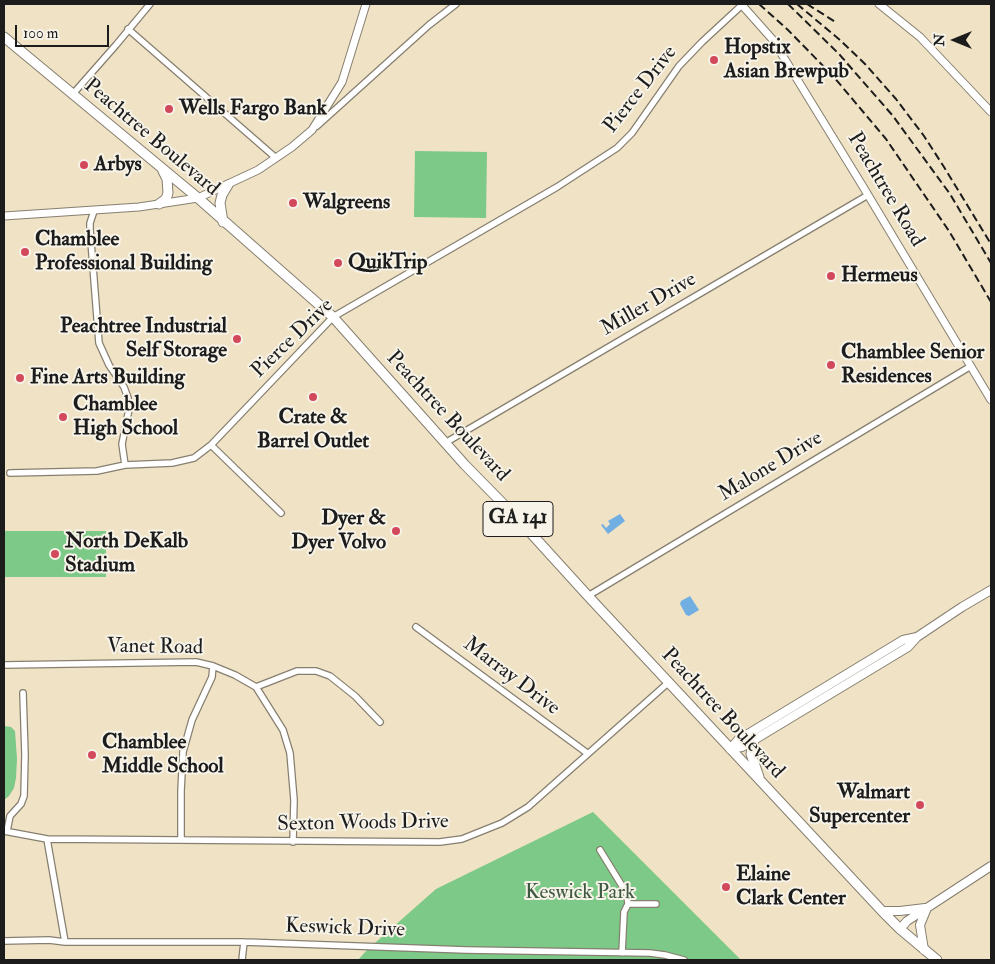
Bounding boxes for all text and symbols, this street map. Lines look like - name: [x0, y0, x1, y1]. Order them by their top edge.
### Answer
- scale bar: [18, 15, 111, 47]
- north arrow: [930, 15, 980, 65]
- text: 100 m: [23, 24, 58, 43]
- text: N: [931, 34, 948, 46]
- place label: Hopstix Asian Brewpub: [724, 35, 849, 85]
- street label: Pierce Drive: [599, 41, 683, 139]
- marker: Hopstix Asian Brewpub: [708, 54, 720, 66]
- street label: Peachtree Boulevard: [78, 74, 224, 202]
- place label: Wells Fargo Bank: [179, 96, 327, 122]
- marker: Wells Fargo Bank: [163, 103, 175, 115]
- street label: Peachtree Road: [841, 128, 929, 252]
- place label: Arbys: [94, 152, 142, 178]
- marker: Arbys: [78, 159, 90, 171]
- place label: Walgreens: [303, 190, 390, 216]
- marker: Walgreens: [287, 197, 299, 209]
- place label: Chamblee Professional Building: [35, 227, 212, 277]
- marker: Chamblee Professional Building: [19, 246, 31, 258]
- place label: QuikTrip: [348, 250, 427, 276]
- marker: QuikTrip: [332, 257, 344, 269]
- place label: Hermeus: [841, 263, 918, 289]
- street label: Miller Drive: [597, 268, 701, 342]
- marker: Hermeus: [825, 270, 837, 282]
- street label: Pierce Drive: [247, 294, 339, 384]
- place label: Peachtree Industrial Self Storage: [60, 314, 227, 364]
- marker: Peachtree Industrial Self Storage: [231, 333, 243, 345]
- place label: Chamblee Senior Residences: [841, 340, 984, 390]
- street label: Peachtree Boulevard: [380, 346, 514, 488]
- marker: Chamblee Senior Residences: [825, 359, 837, 371]
- place label: Fine Arts Building: [30, 365, 185, 391]
- marker: Fine Arts Building: [14, 372, 26, 384]
- marker: Crate & Barrel Outlet: [307, 391, 319, 403]
- place label: Chamblee High School: [73, 392, 178, 442]
- place label: Crate & Barrel Outlet: [257, 405, 369, 455]
- marker: Chamblee High School: [57, 411, 69, 423]
- street label: Malone Drive: [715, 426, 827, 508]
- road number: GA 141: [483, 502, 553, 536]
- place label: Dyer & Dyer Volvo: [291, 506, 386, 556]
- marker: Dyer & Dyer Volvo: [390, 525, 402, 537]
- place label: North DeKalb Stadium: [65, 529, 188, 579]
- marker: North DeKalb Stadium: [49, 548, 61, 560]
- street label: Marray Drive: [458, 632, 564, 722]
- street label: Vanet Road: [107, 635, 203, 661]
- street label: Peachtree Boulevard: [655, 643, 789, 785]
- place label: Chamblee Middle School: [102, 730, 224, 780]
- marker: Chamblee Middle School: [86, 749, 98, 761]
- place label: Walmart Supercenter: [809, 780, 910, 830]
- marker: Walmart Supercenter: [914, 799, 926, 811]
- street label: Sexton Woods Drive: [277, 810, 449, 838]
- place label: Elaine Clark Center: [736, 862, 846, 912]
- park label: Keswick Park: [525, 880, 635, 906]
- marker: Elaine Clark Center: [720, 881, 732, 893]
- street label: Keswick Drive: [285, 914, 405, 944]

